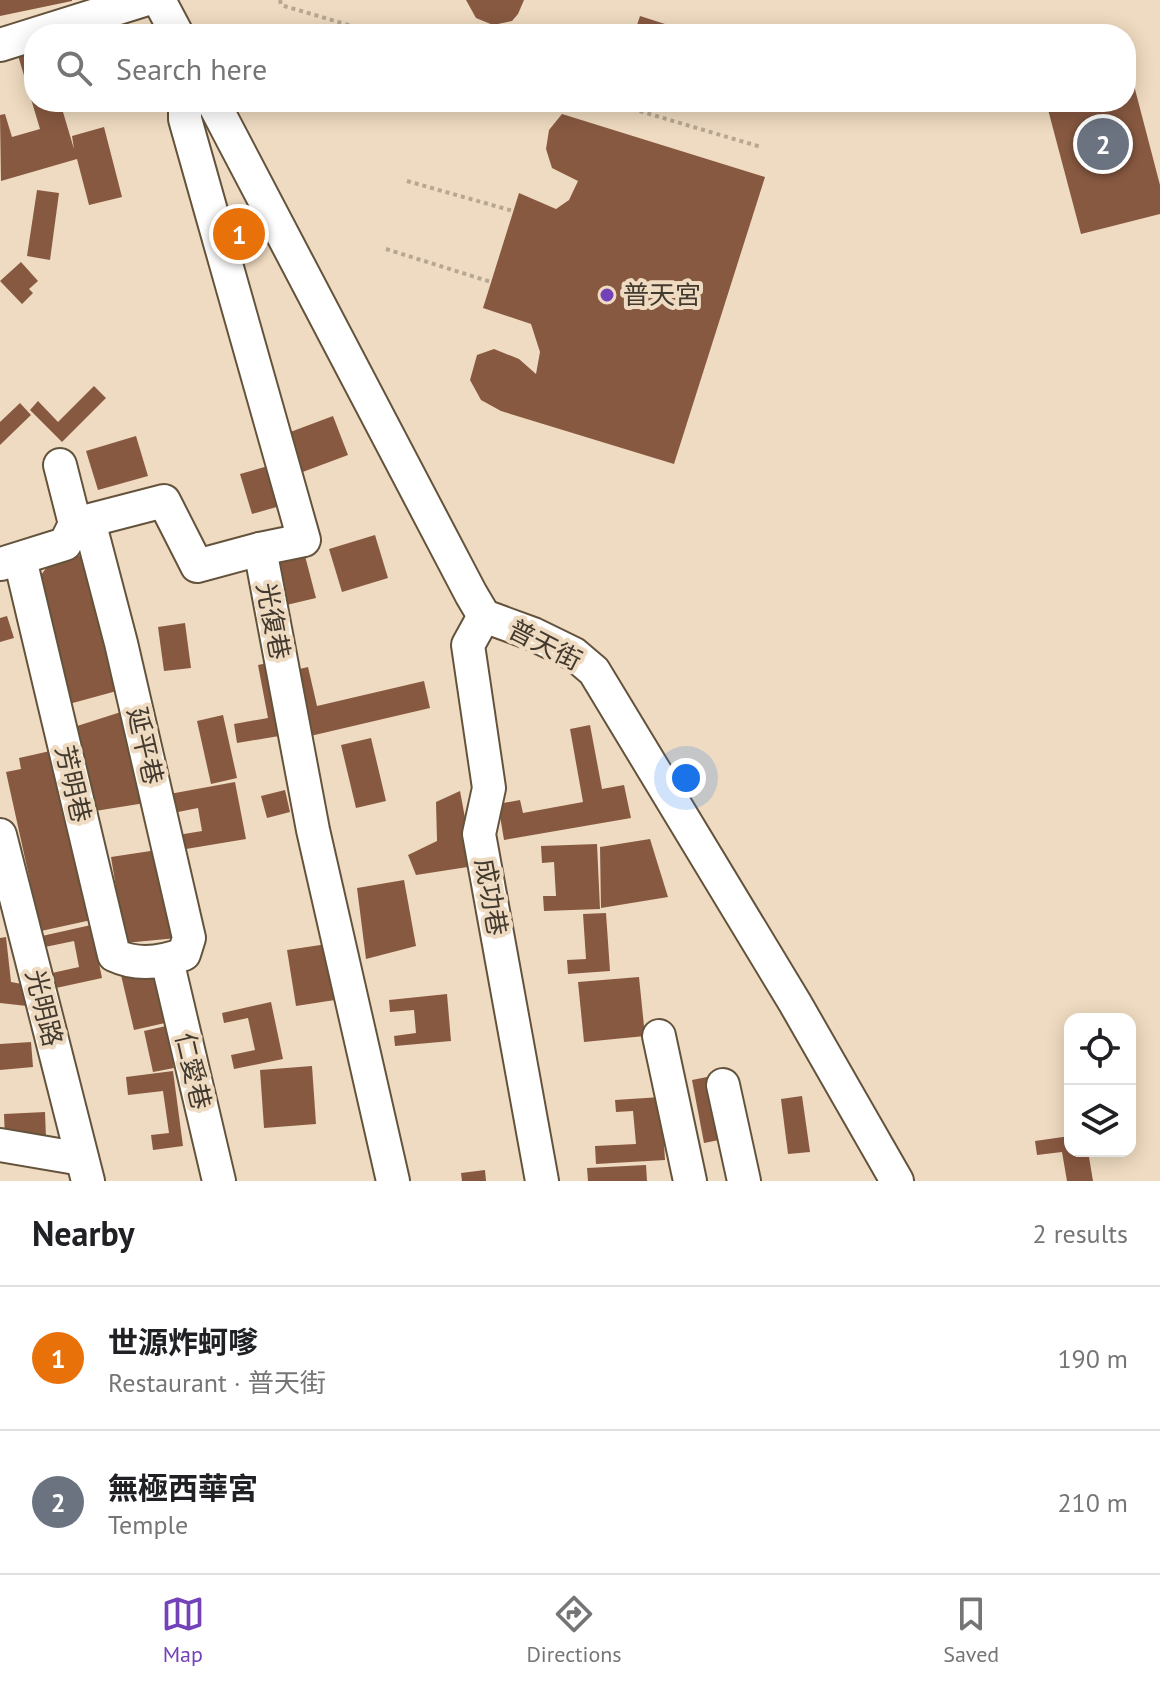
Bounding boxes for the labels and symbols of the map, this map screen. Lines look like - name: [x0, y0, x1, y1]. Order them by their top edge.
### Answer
- pin: 2: [1077, 114, 1129, 174]
- pin: 1: [213, 204, 265, 264]
- place label: 普天宮: [623, 278, 701, 311]
- marker: 普天宮: [598, 286, 616, 304]
- street label: 光復巷: [250, 579, 297, 662]
- street label: 普天街: [503, 612, 587, 677]
- street label: 延平巷: [121, 704, 170, 788]
- street label: 芳明巷: [49, 742, 98, 826]
- your location: [666, 758, 706, 798]
- street label: 成功巷: [468, 856, 515, 938]
- street label: 光明路: [19, 966, 70, 1050]
- street label: 仁愛巷: [169, 1029, 218, 1113]

